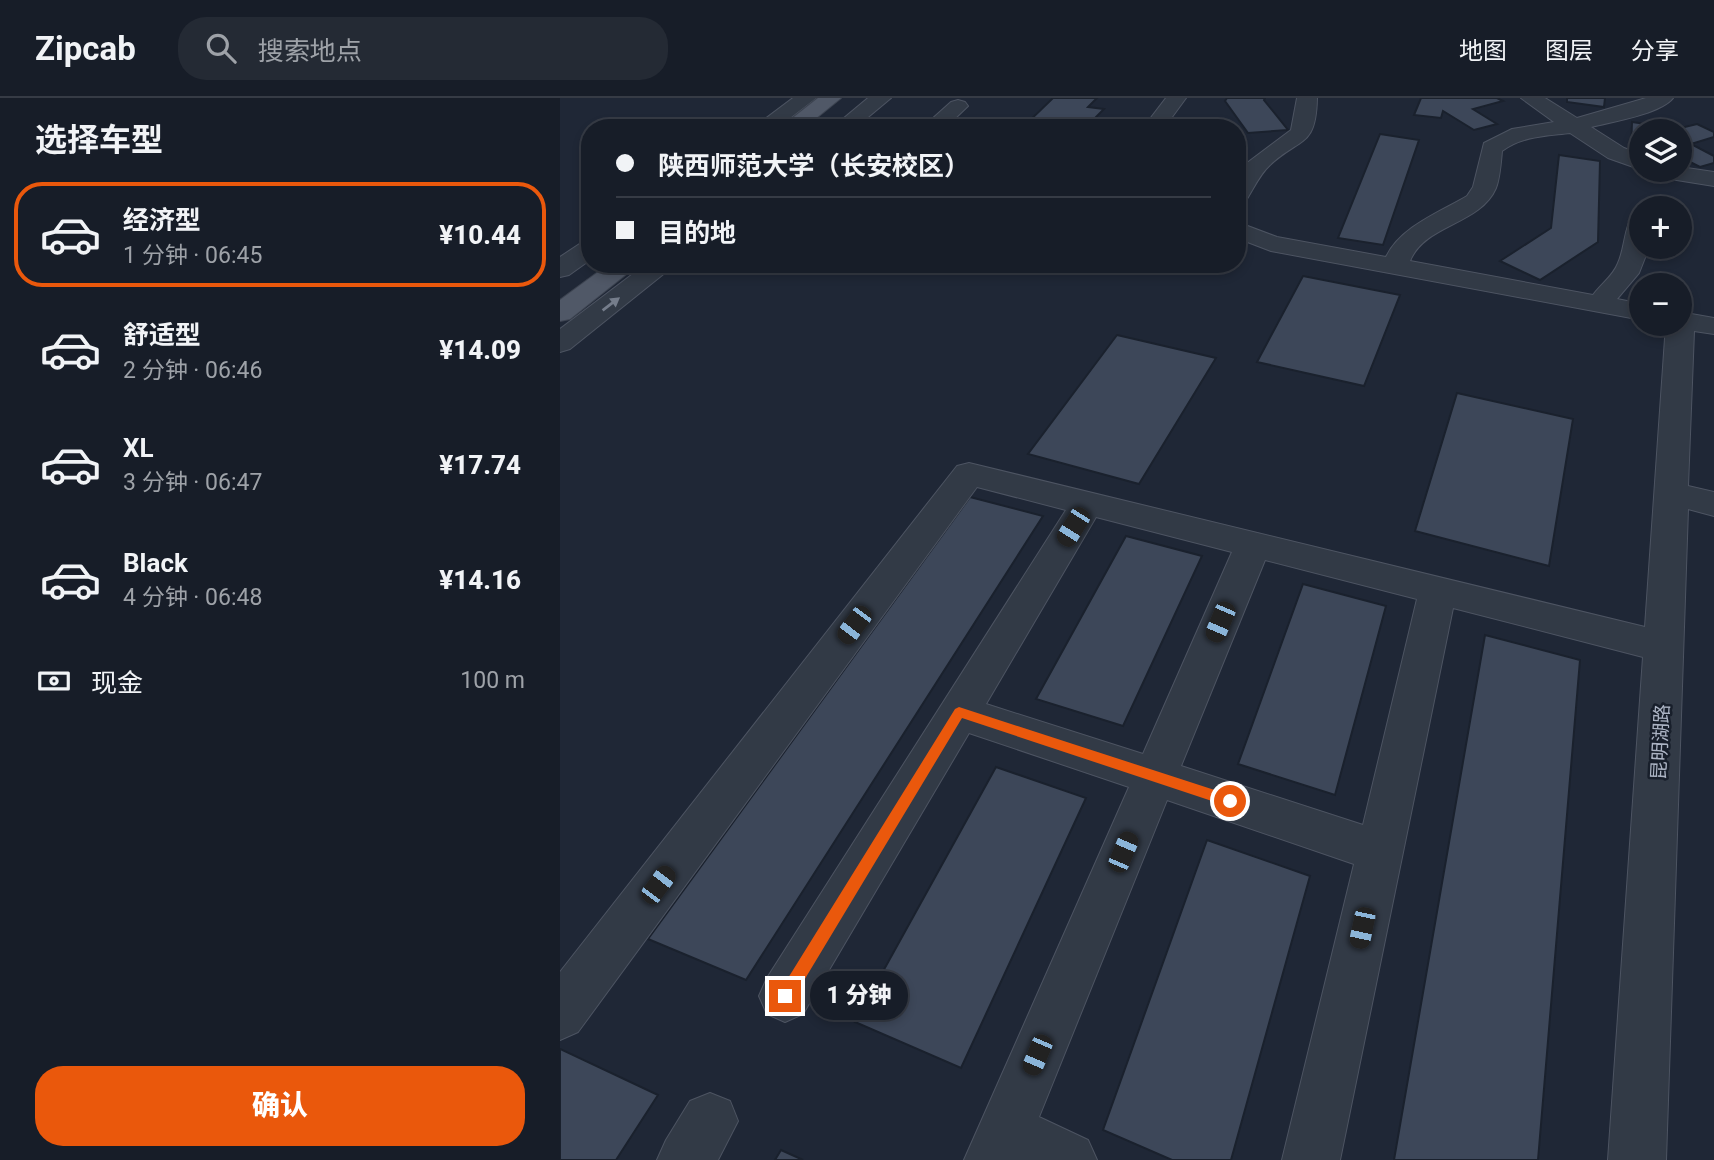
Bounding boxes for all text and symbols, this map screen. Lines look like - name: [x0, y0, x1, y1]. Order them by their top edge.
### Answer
- search box: [178, 17, 668, 80]
- text: Zipcab: [35, 29, 136, 68]
- icon: search: [202, 29, 240, 67]
- text: 搜索地点: [258, 36, 362, 66]
- text: 地图: [1459, 37, 1507, 65]
- text: 图层: [1545, 37, 1593, 65]
- text: 分享: [1631, 37, 1679, 65]
- map controls: [1629, 119, 1692, 336]
- button: layers: [1629, 119, 1692, 182]
- text: 选择车型: [35, 121, 163, 159]
- text: 陕西师范大学（长安校区）: [658, 151, 970, 181]
- button: +: [1629, 196, 1692, 259]
- icon: car: [39, 203, 102, 266]
- text: 经济型: [123, 205, 201, 235]
- text: 目的地: [658, 218, 736, 248]
- text: ¥10.44: [439, 220, 521, 250]
- text: 1 分钟 · 06:45: [123, 242, 262, 269]
- button: −: [1629, 273, 1692, 336]
- one-way arrow: [602, 296, 620, 311]
- icon: car: [39, 318, 102, 381]
- text: 舒适型: [123, 320, 201, 350]
- text: ¥14.09: [439, 335, 521, 365]
- text: 2 分钟 · 06:46: [123, 357, 262, 384]
- icon: car: [39, 433, 102, 496]
- text: XL: [123, 433, 154, 463]
- text: ¥17.74: [439, 450, 521, 480]
- text: 3 分钟 · 06:47: [123, 469, 262, 496]
- car: [1053, 504, 1094, 550]
- icon: car: [39, 548, 102, 611]
- text: Black: [123, 548, 188, 578]
- text: ¥14.16: [439, 565, 521, 595]
- text: 4 分钟 · 06:48: [123, 584, 262, 611]
- car: [1203, 599, 1238, 645]
- car: [833, 602, 876, 648]
- icon: cash: [35, 662, 73, 700]
- text: 100 m: [460, 667, 525, 694]
- text: 现金: [91, 668, 143, 698]
- street label: 昆明湖路: [1647, 703, 1674, 781]
- route start: [1214, 785, 1246, 817]
- car: [1106, 829, 1141, 875]
- car: [637, 862, 680, 908]
- car: [1348, 905, 1377, 951]
- callout: 1 分钟: [810, 972, 908, 1020]
- route end: [769, 980, 801, 1012]
- text: 1 分钟: [827, 982, 892, 1009]
- car: [1020, 1032, 1055, 1078]
- button: 确认: [35, 1066, 525, 1146]

